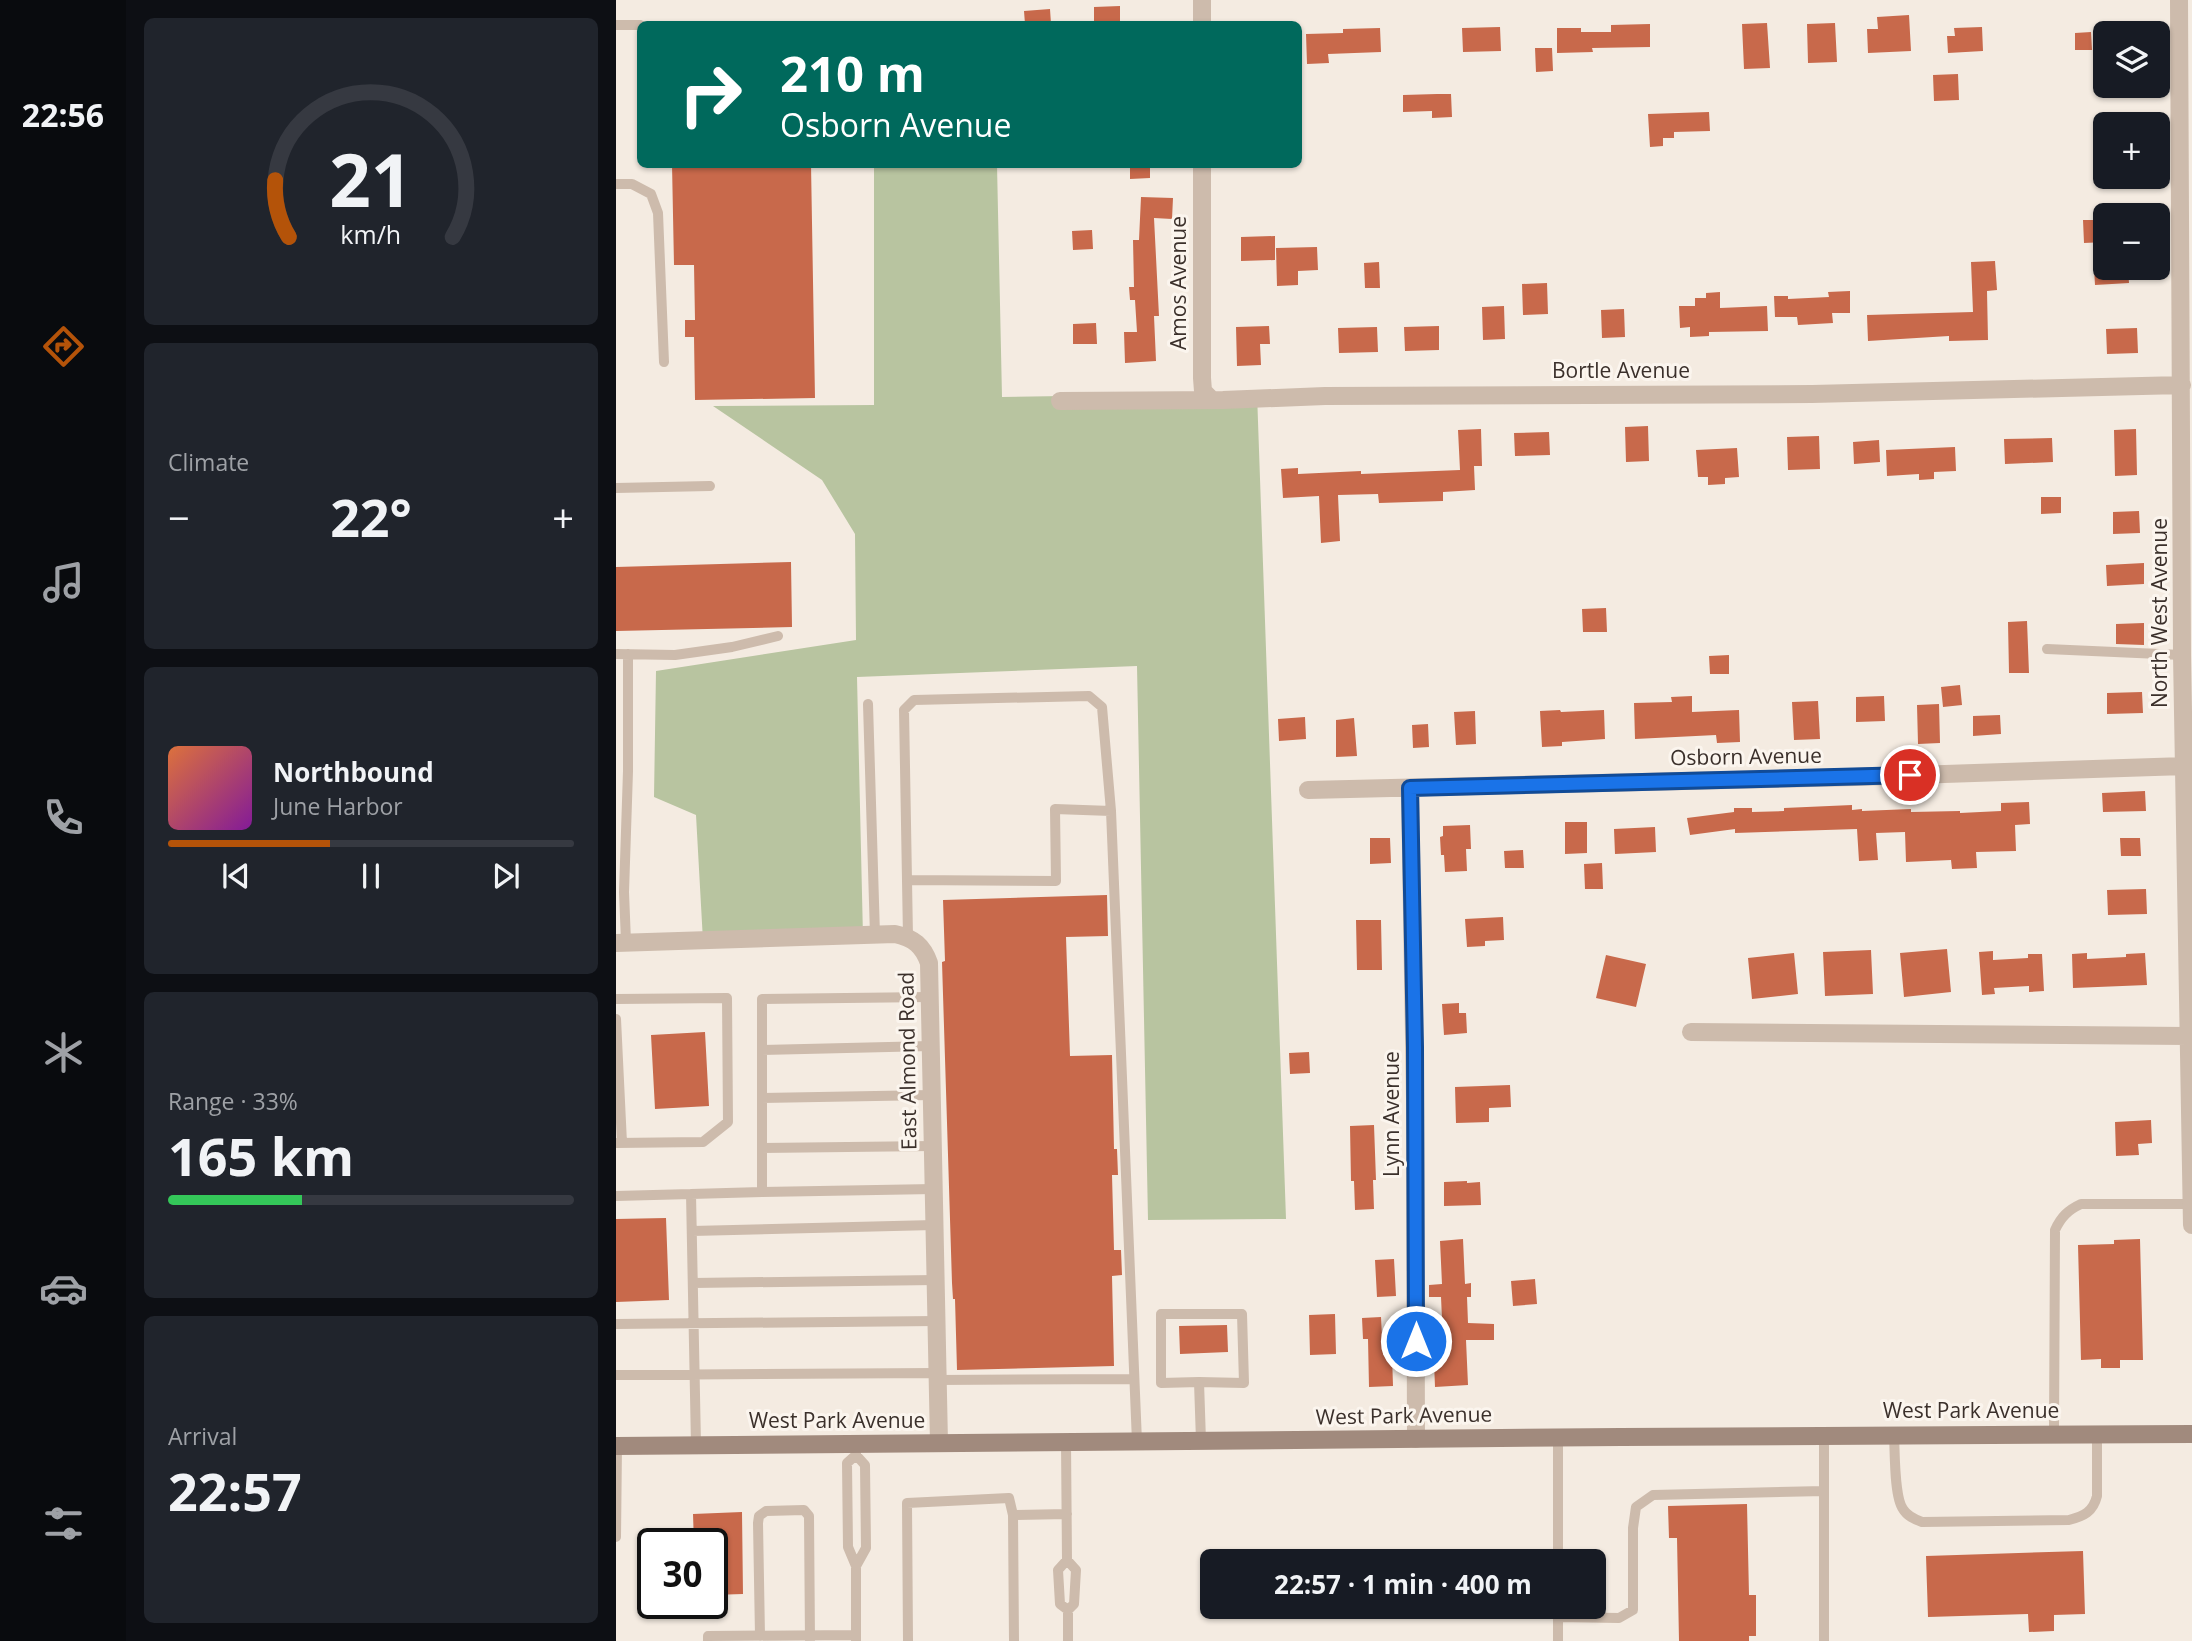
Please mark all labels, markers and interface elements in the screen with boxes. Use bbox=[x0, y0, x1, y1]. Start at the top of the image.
map controls bbox=[2093, 21, 2170, 280]
button: layers bbox=[2093, 21, 2170, 98]
text: 210 m bbox=[780, 40, 925, 106]
icon: right bbox=[665, 49, 756, 140]
text: 22:56 bbox=[22, 93, 104, 136]
text: Osborn Avenue bbox=[780, 103, 1011, 146]
button: + bbox=[2093, 112, 2170, 189]
text: 21 bbox=[329, 130, 413, 229]
button: − bbox=[2093, 203, 2170, 280]
street label: Amos Avenue bbox=[1164, 216, 1192, 350]
text: km/h bbox=[341, 217, 401, 251]
icon: directions bbox=[39, 322, 88, 371]
street label: Bortle Avenue bbox=[1552, 356, 1690, 384]
text: Climate bbox=[168, 446, 249, 478]
text: 22° bbox=[330, 481, 412, 552]
text: − bbox=[168, 491, 190, 543]
text: + bbox=[552, 491, 574, 543]
street label: North West Avenue bbox=[2145, 518, 2173, 708]
icon: music bbox=[39, 558, 88, 607]
street label: Osborn Avenue bbox=[1670, 741, 1822, 771]
pin bbox=[1880, 745, 1940, 805]
text: Northbound bbox=[273, 754, 434, 790]
icon: arrive bbox=[1891, 756, 1929, 794]
text: June Harbor bbox=[273, 790, 403, 822]
icon: phone bbox=[39, 793, 88, 842]
icon: previous bbox=[217, 857, 255, 895]
icon: pause bbox=[352, 857, 390, 895]
icon: next bbox=[487, 857, 525, 895]
street label: East Almond Road bbox=[891, 972, 923, 1150]
icon: climate bbox=[39, 1028, 88, 1077]
street label: Lynn Avenue bbox=[1377, 1051, 1405, 1177]
text: Range · 33% bbox=[168, 1085, 298, 1117]
text: 165 km bbox=[168, 1120, 354, 1191]
icon: car bbox=[39, 1264, 88, 1313]
position arrow bbox=[1379, 1304, 1453, 1378]
street label: West Park Avenue bbox=[1883, 1396, 2059, 1424]
street label: West Park Avenue bbox=[1315, 1399, 1493, 1431]
street label: West Park Avenue bbox=[749, 1406, 925, 1434]
text: Arrival bbox=[168, 1420, 237, 1452]
text: 22:57 bbox=[168, 1455, 302, 1526]
icon: filters bbox=[39, 1499, 88, 1548]
speed limit sign: 30 bbox=[637, 1528, 728, 1619]
text: 22:57 · 1 min · 400 m bbox=[1274, 1566, 1532, 1602]

